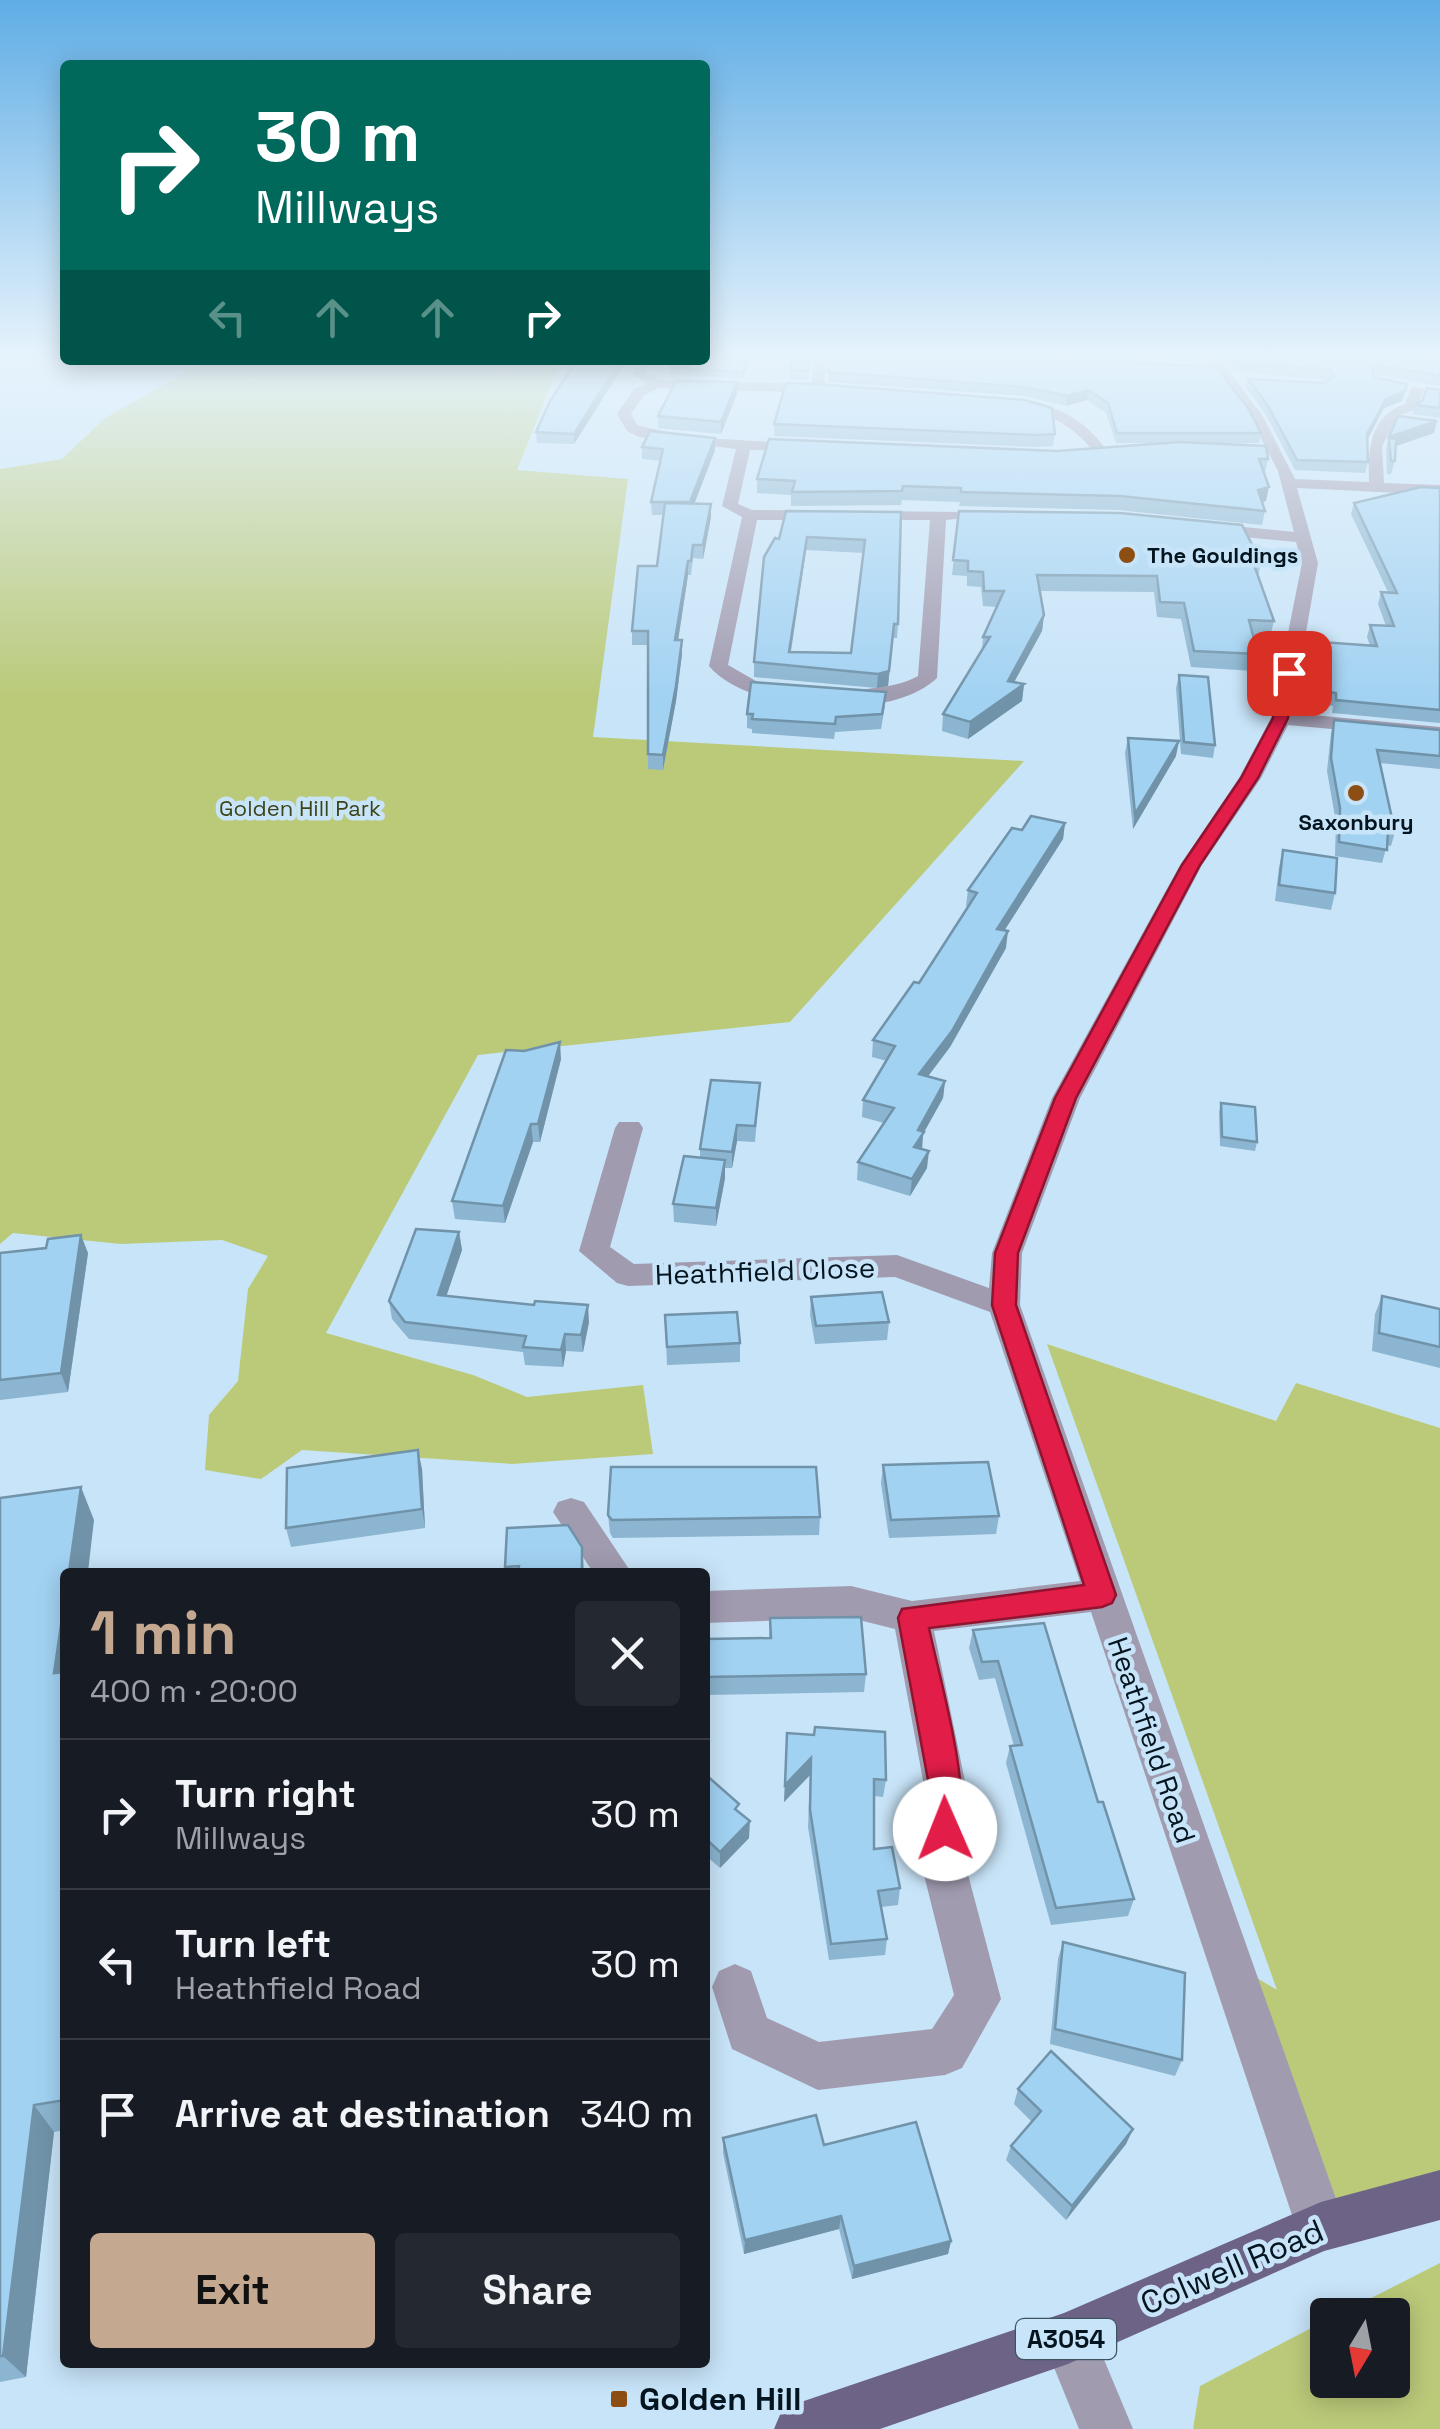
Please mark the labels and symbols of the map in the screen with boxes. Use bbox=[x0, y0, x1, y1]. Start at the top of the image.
place label: The Gouldings bbox=[1147, 541, 1298, 569]
marker: The Gouldings bbox=[1116, 544, 1138, 566]
pin bbox=[1247, 631, 1332, 716]
marker: Saxonbury bbox=[1345, 782, 1367, 804]
park label: Golden Hill Park bbox=[219, 794, 381, 822]
place label: Saxonbury bbox=[1298, 808, 1414, 836]
street label: Heathfield Close bbox=[654, 1249, 876, 1293]
street label: Heathfield Road bbox=[1100, 1632, 1204, 1848]
position arrow bbox=[893, 1777, 997, 1881]
street label: Colwell Road bbox=[1134, 2211, 1330, 2323]
north arrow bbox=[1310, 2298, 1410, 2398]
road number: A3054 bbox=[1016, 2319, 1116, 2359]
place label: Golden Hill bbox=[639, 2379, 802, 2419]
marker: Golden Hill bbox=[608, 2388, 630, 2410]

